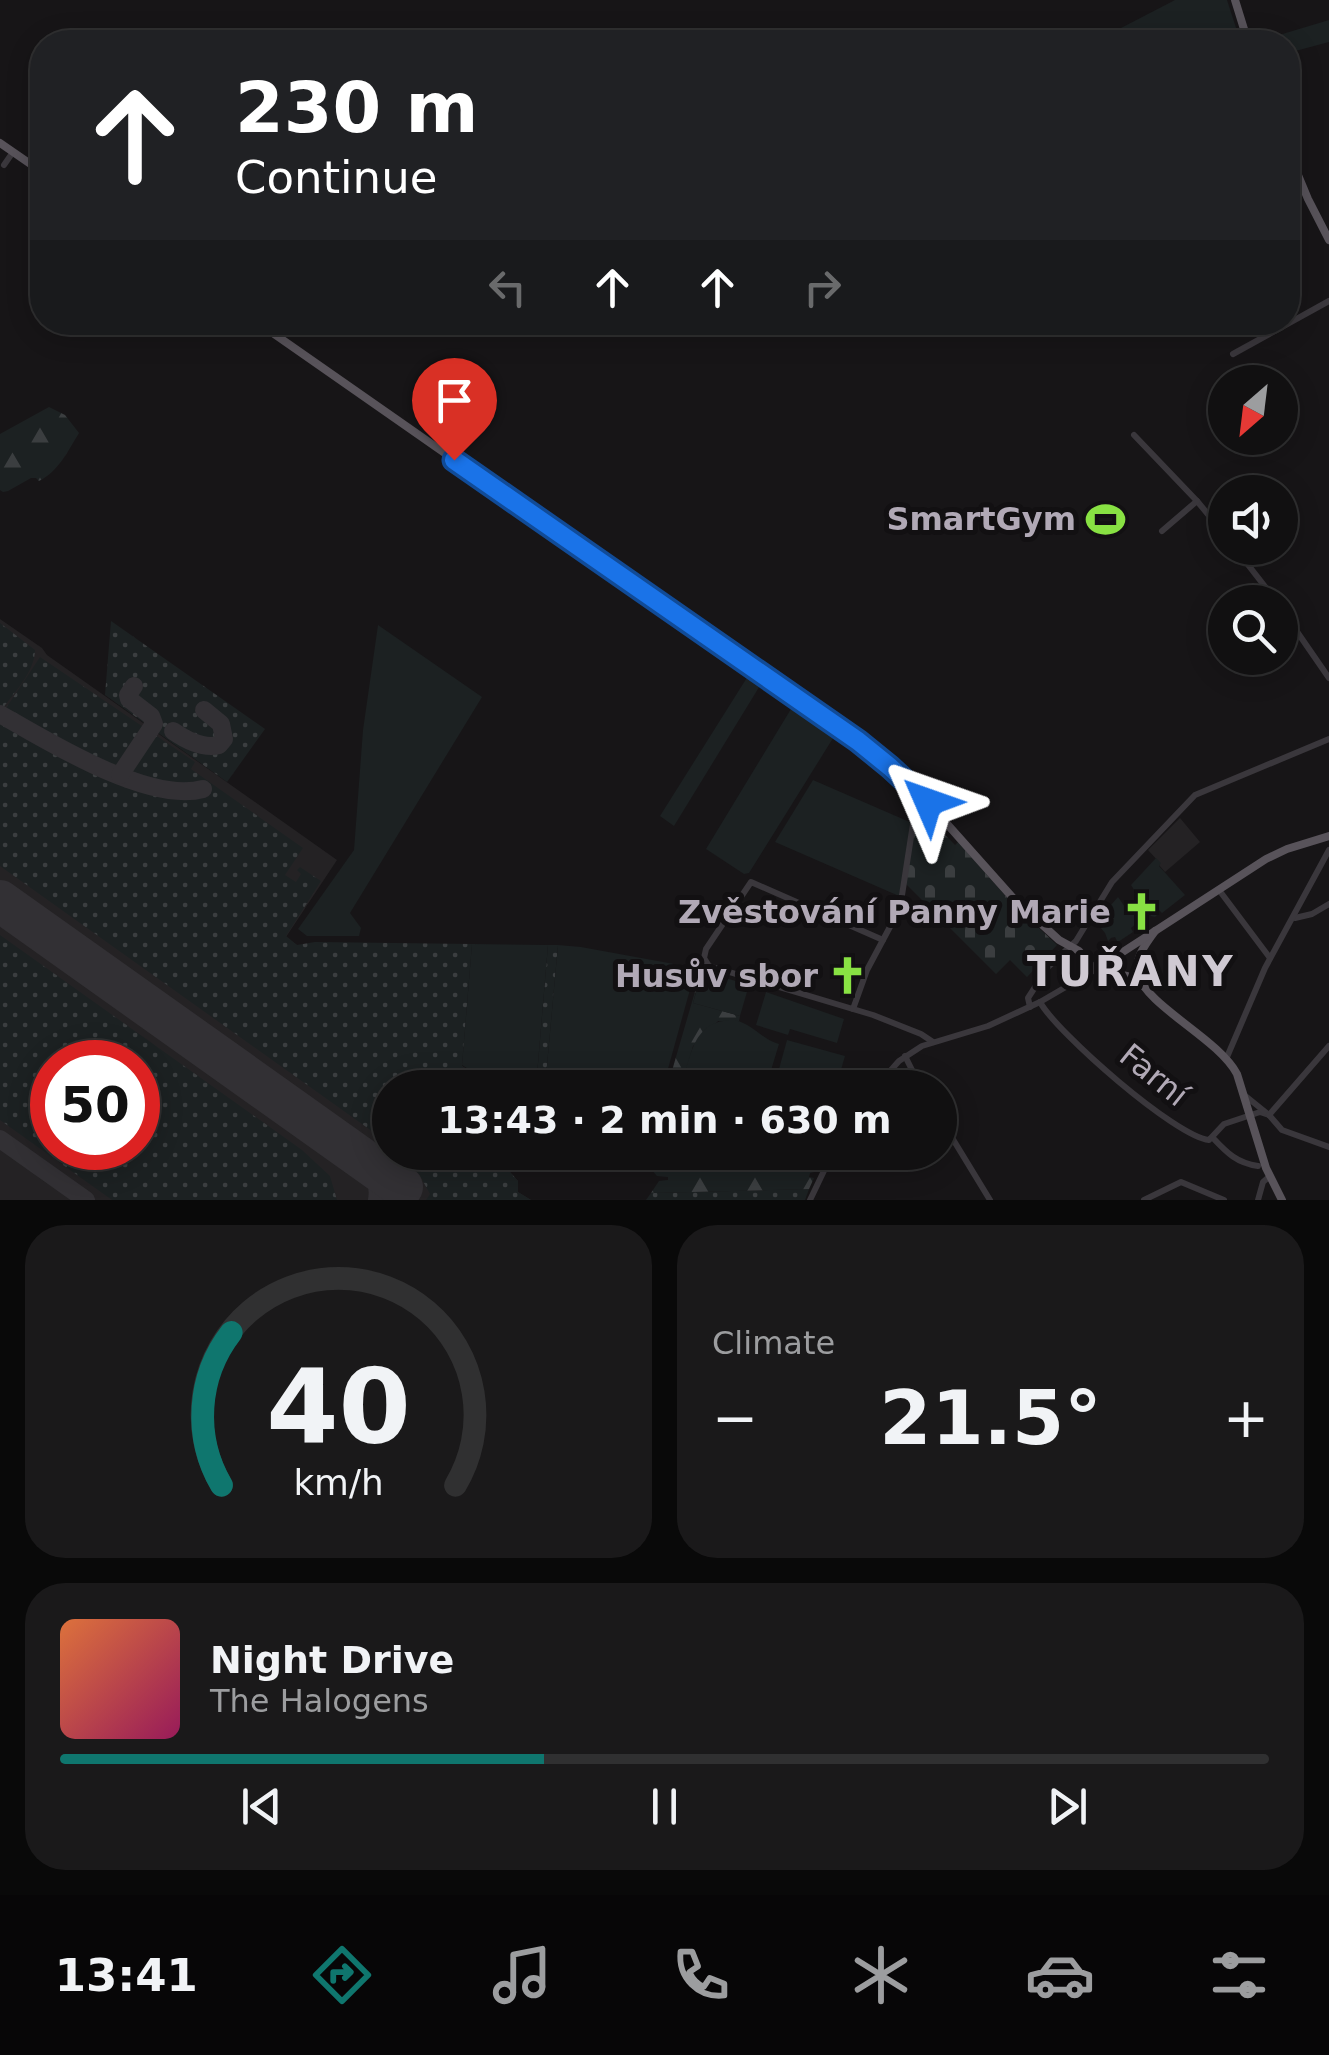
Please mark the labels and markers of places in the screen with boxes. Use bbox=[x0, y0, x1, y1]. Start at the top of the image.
pin bbox=[412, 358, 497, 461]
sports icon: SmartGym bbox=[1085, 498, 1127, 540]
place label: SmartGym bbox=[886, 500, 1076, 538]
church icon: Zvěstování Panny Marie bbox=[1120, 891, 1162, 933]
place label: Zvěstování Panny Marie bbox=[678, 893, 1111, 931]
church icon: Husův sbor bbox=[827, 955, 869, 997]
place label: Husův sbor bbox=[615, 957, 818, 995]

